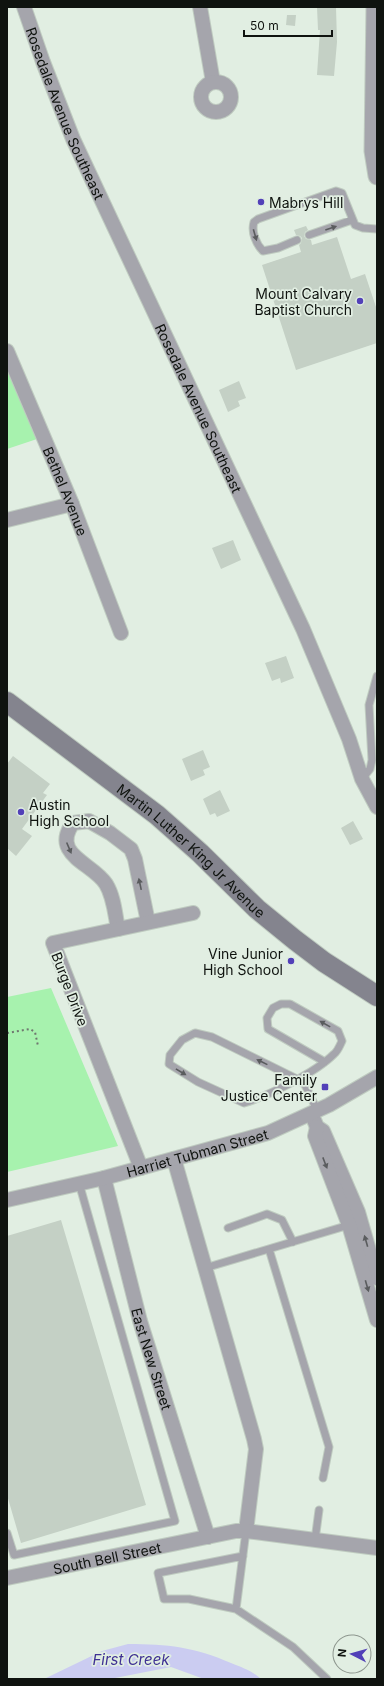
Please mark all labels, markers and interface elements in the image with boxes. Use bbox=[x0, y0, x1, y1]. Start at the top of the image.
scale bar bbox=[244, 12, 332, 38]
text: 50 m bbox=[250, 18, 279, 33]
street label: Rosedale Avenue Southeast bbox=[23, 25, 109, 202]
place label: Mabrys Hill bbox=[269, 194, 343, 211]
marker: Mabrys Hill bbox=[256, 197, 266, 207]
one-way arrow bbox=[325, 224, 337, 230]
one-way arrow bbox=[252, 229, 258, 241]
place label: Mount Calvary Baptist Church bbox=[254, 285, 352, 318]
marker: Mount Calvary Baptist Church bbox=[355, 296, 365, 306]
street label: Rosedale Avenue Southeast bbox=[152, 321, 246, 496]
street label: Bethel Avenue bbox=[40, 444, 92, 538]
street label: Martin Luther King Jr Avenue bbox=[114, 780, 269, 921]
place label: Austin High School bbox=[29, 796, 109, 829]
marker: Austin High School bbox=[16, 807, 26, 817]
one-way arrow bbox=[66, 842, 72, 853]
one-way arrow bbox=[136, 878, 142, 890]
place label: Vine Junior High School bbox=[203, 945, 283, 978]
street label: Burge Drive bbox=[48, 950, 92, 1028]
marker: Vine Junior High School bbox=[286, 956, 296, 966]
one-way arrow bbox=[319, 1020, 331, 1027]
one-way arrow bbox=[256, 1059, 267, 1065]
one-way arrow bbox=[175, 1068, 187, 1075]
place label: Family Justice Center bbox=[221, 1071, 317, 1104]
marker: Family Justice Center bbox=[320, 1082, 330, 1092]
street label: Harriet Tubman Street bbox=[124, 1125, 270, 1180]
one-way arrow bbox=[323, 1158, 329, 1170]
one-way arrow bbox=[363, 1234, 369, 1246]
one-way arrow bbox=[364, 1281, 370, 1293]
street label: East New Street bbox=[129, 1306, 176, 1412]
street label: South Bell Street bbox=[51, 1538, 163, 1577]
north arrow bbox=[332, 1634, 372, 1674]
text: N bbox=[335, 1648, 349, 1658]
water label: First Creek bbox=[92, 1650, 170, 1669]

